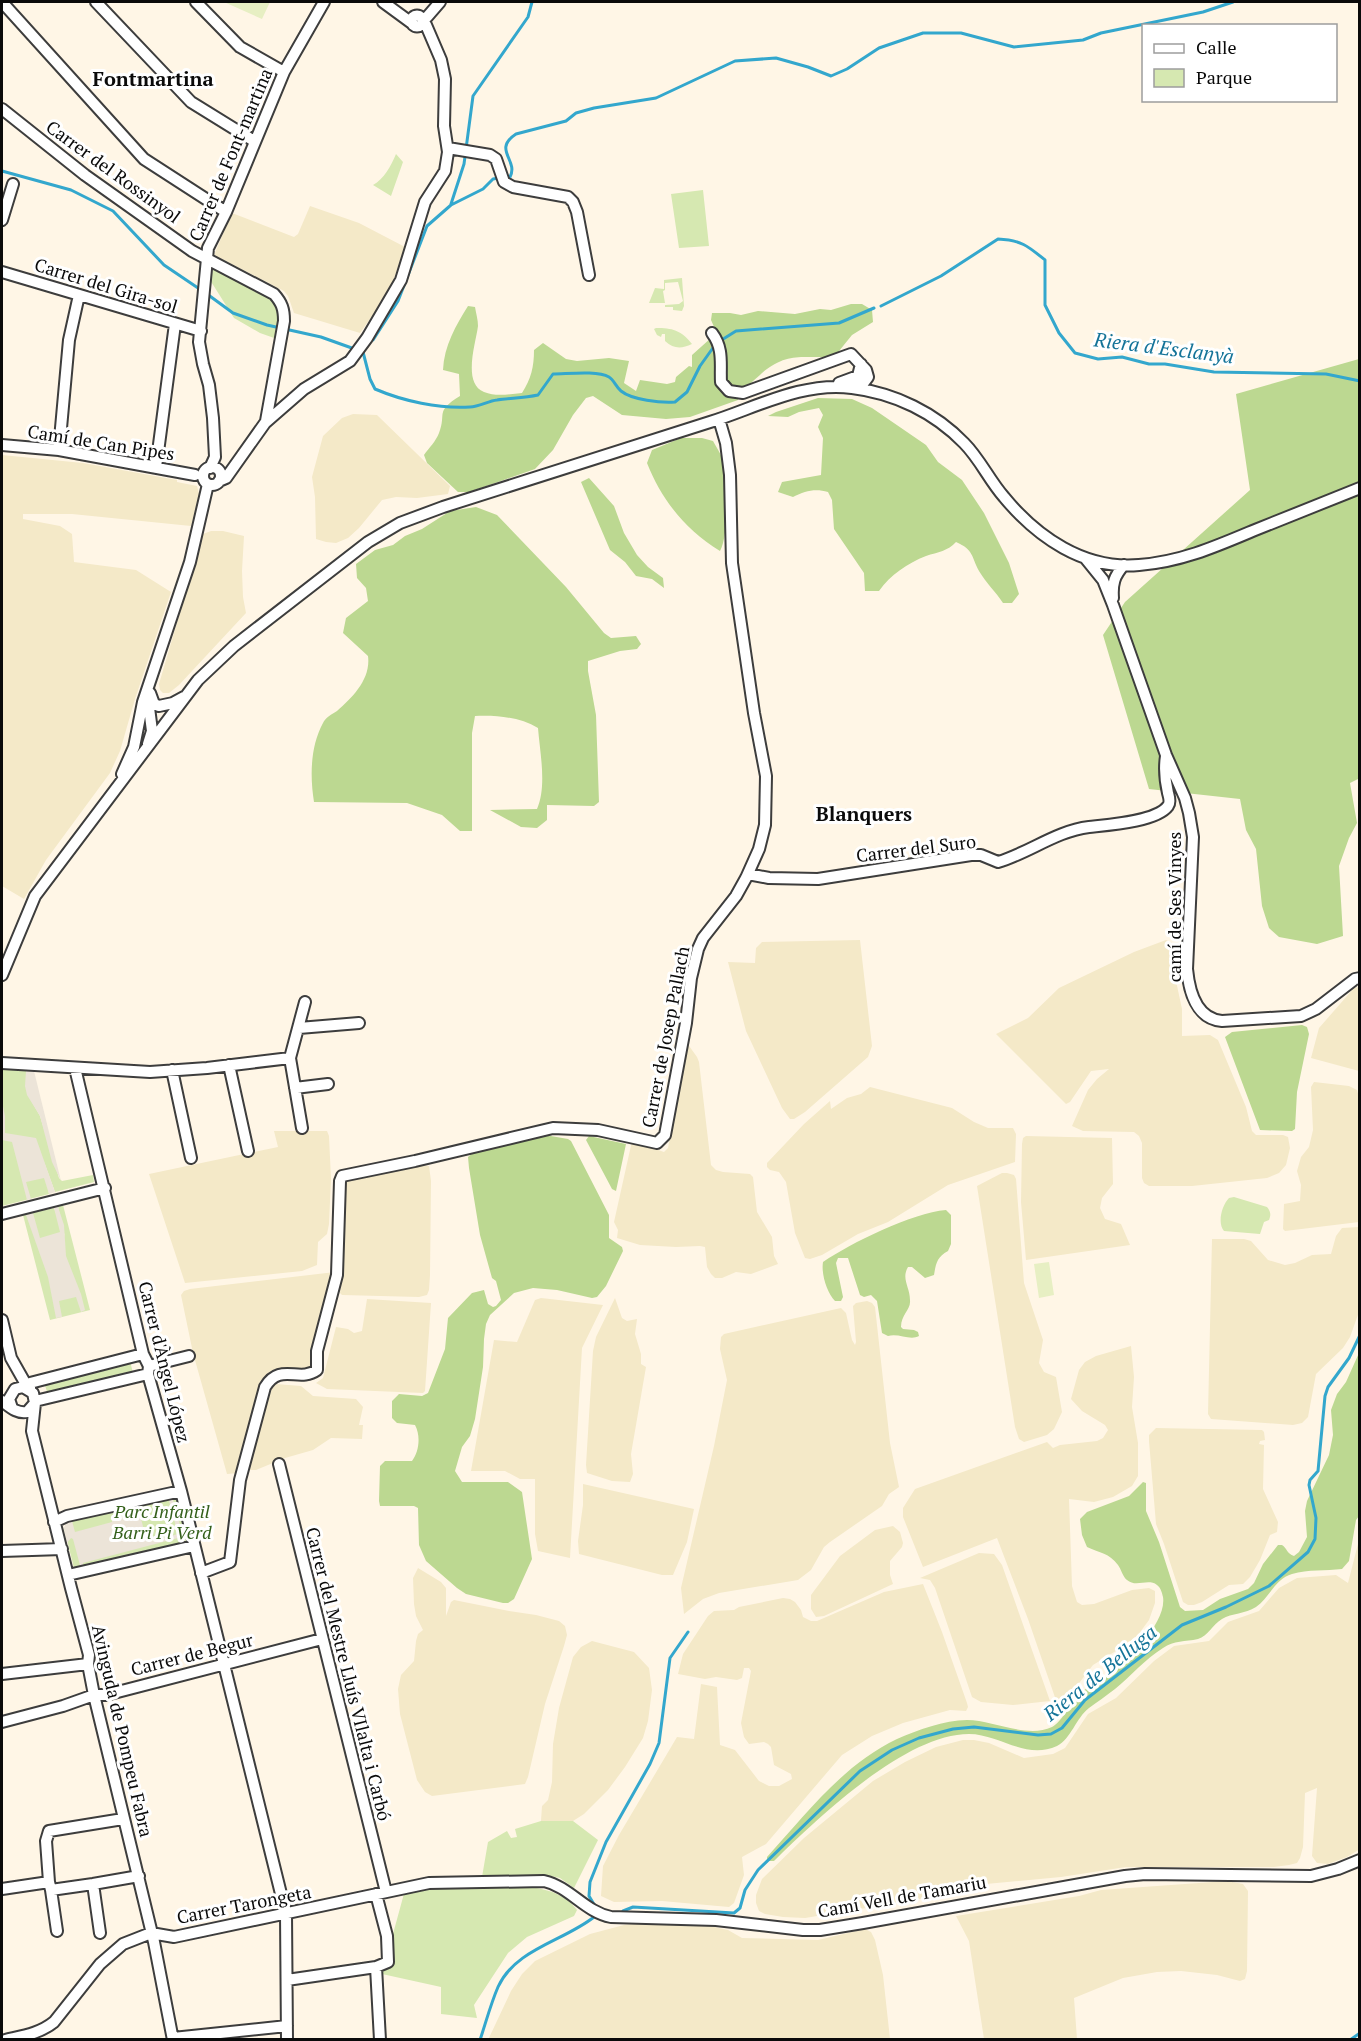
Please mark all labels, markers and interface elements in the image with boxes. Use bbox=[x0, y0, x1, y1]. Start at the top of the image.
legend bbox=[1142, 24, 1337, 102]
text: Calle bbox=[1196, 35, 1237, 59]
street label: Carrer de Font-martina bbox=[183, 64, 277, 245]
district label: Fontmartina bbox=[92, 65, 214, 92]
text: Parque bbox=[1196, 65, 1252, 89]
street label: Carrer del Rossinyol bbox=[42, 114, 186, 228]
street label: Carrer del Gira-sol bbox=[32, 252, 181, 318]
water label: Riera d'Esclanyà bbox=[1092, 325, 1236, 369]
street label: Camí de Can Pipes bbox=[26, 419, 176, 465]
district label: Blanquers bbox=[816, 800, 912, 827]
street label: Carrer del Suro bbox=[855, 829, 977, 867]
street label: camí de Ses Vinyes bbox=[1162, 832, 1186, 982]
street label: Carrer de Josep Pallach bbox=[636, 944, 694, 1130]
street label: Carrer d'Àngel López bbox=[133, 1279, 197, 1445]
park label: Parc Infantil Barri Pi Verd bbox=[111, 1499, 212, 1544]
street label: Carrer del Mestre Lluís VIlalta i Carbó bbox=[301, 1524, 397, 1823]
water label: Riera de Belluga bbox=[1037, 1619, 1162, 1727]
street label: Avinguda de Pompeu Fabra bbox=[87, 1622, 159, 1839]
street label: Carrer de Begur bbox=[128, 1627, 255, 1681]
street label: Camí Vell de Tamariu bbox=[816, 1869, 988, 1923]
street label: Carrer Tarongeta bbox=[175, 1879, 313, 1929]

